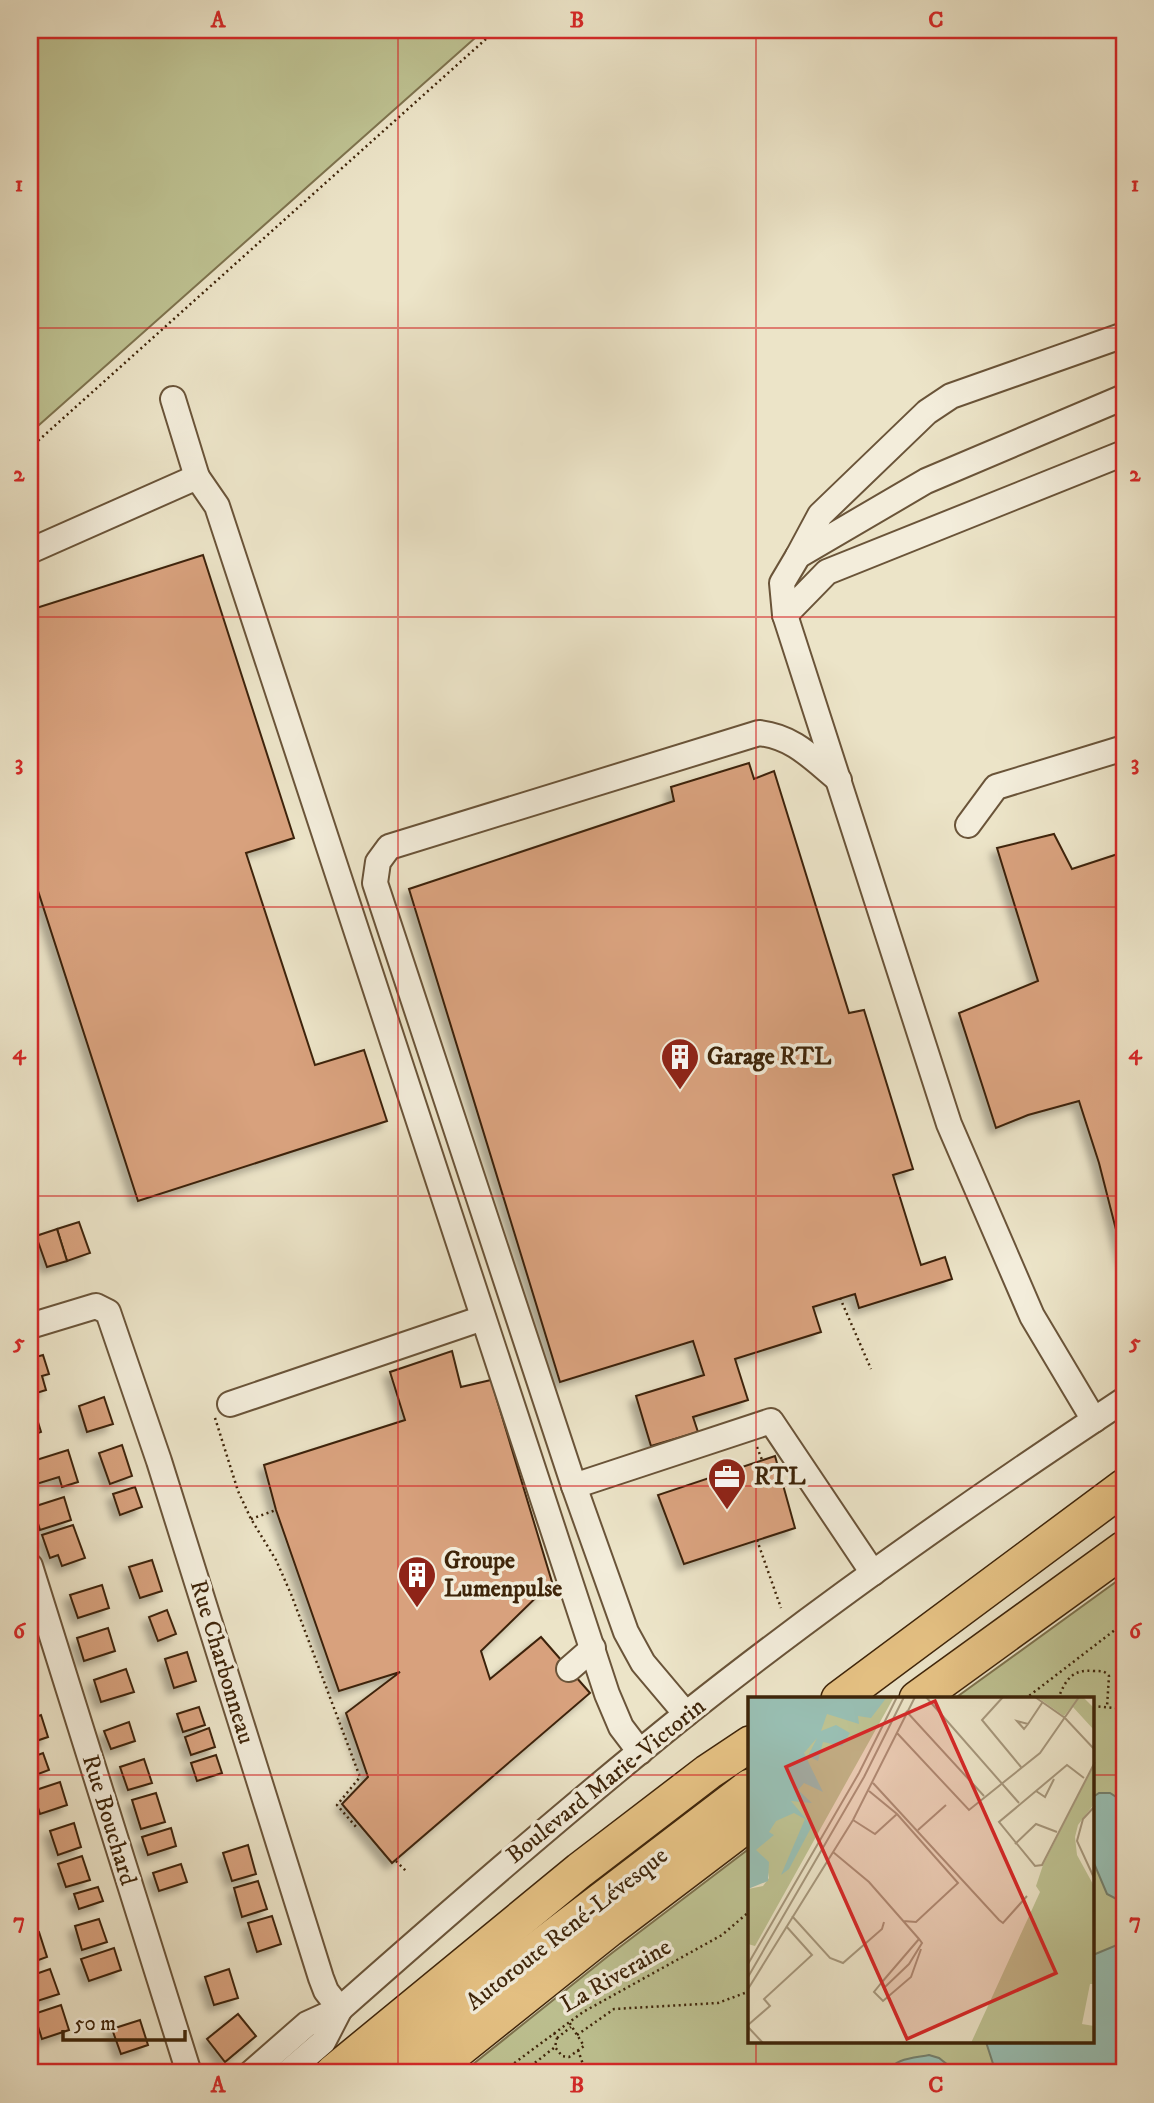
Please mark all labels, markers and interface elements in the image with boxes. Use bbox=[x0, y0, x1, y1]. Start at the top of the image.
text: A bbox=[210, 6, 227, 35]
text: B bbox=[570, 6, 584, 35]
text: C bbox=[928, 6, 944, 35]
text: 1 bbox=[15, 170, 23, 199]
text: 1 bbox=[1131, 170, 1139, 199]
text: 2 bbox=[13, 460, 25, 489]
text: 2 bbox=[1129, 460, 1141, 489]
text: 3 bbox=[15, 749, 23, 778]
text: 3 bbox=[1131, 749, 1139, 778]
building icon: Garage RTL bbox=[659, 1036, 701, 1091]
text: 4 bbox=[12, 1038, 27, 1067]
text: 4 bbox=[1128, 1038, 1143, 1067]
place label: Garage RTL bbox=[707, 1042, 832, 1072]
text: 5 bbox=[12, 1328, 25, 1357]
text: 5 bbox=[1128, 1328, 1141, 1357]
office icon: RTL bbox=[706, 1456, 748, 1511]
place label: RTL bbox=[754, 1462, 806, 1492]
place label: Groupe Lumenpulse bbox=[444, 1546, 562, 1604]
building icon: Groupe Lumenpulse bbox=[396, 1554, 438, 1609]
street label: Rue Charbonneau bbox=[183, 1576, 261, 1748]
text: 6 bbox=[13, 1617, 27, 1646]
text: 6 bbox=[1129, 1617, 1143, 1646]
street label: Boulevard Marie-Victorin bbox=[500, 1691, 712, 1871]
inset map bbox=[748, 1697, 1094, 2044]
street label: Rue Bouchard bbox=[75, 1751, 143, 1889]
street label: Autoroute René-Lévesque bbox=[460, 1841, 674, 2017]
text: 7 bbox=[13, 1907, 25, 1936]
text: 7 bbox=[1129, 1907, 1141, 1936]
street label: La Riveraine bbox=[555, 1932, 677, 2020]
scale bar bbox=[63, 1998, 186, 2042]
text: 50 m bbox=[74, 2011, 116, 2037]
text: A bbox=[210, 2071, 227, 2100]
text: B bbox=[570, 2071, 584, 2100]
text: C bbox=[928, 2071, 944, 2100]

